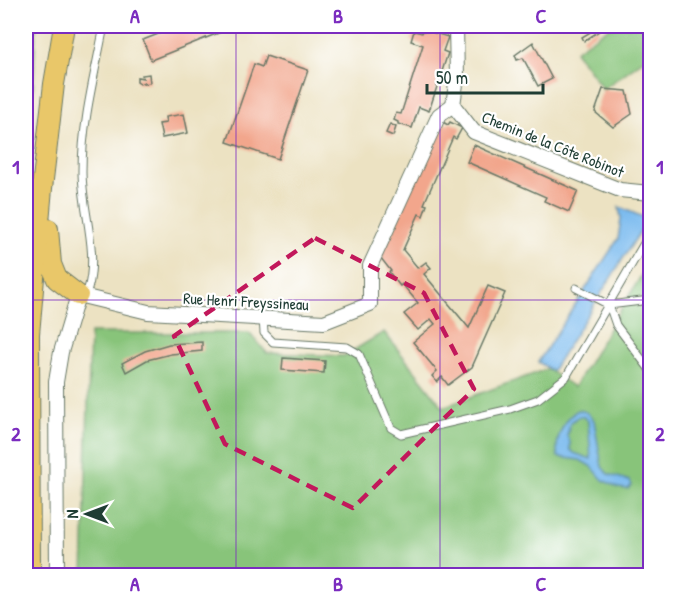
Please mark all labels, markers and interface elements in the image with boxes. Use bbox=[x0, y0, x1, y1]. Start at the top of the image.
text: A bbox=[130, 2, 140, 29]
text: B bbox=[333, 2, 343, 29]
text: C bbox=[536, 2, 547, 29]
scale bar bbox=[427, 57, 542, 95]
text: 50 m bbox=[436, 65, 468, 90]
street label: Chemin de la Côte Robinot bbox=[479, 105, 628, 183]
text: 1 bbox=[12, 153, 20, 180]
text: 1 bbox=[656, 153, 664, 180]
street label: Rue Henri Freyssineau bbox=[183, 287, 310, 315]
text: 2 bbox=[11, 420, 21, 447]
text: 2 bbox=[655, 420, 665, 447]
north arrow bbox=[57, 484, 117, 544]
text: N bbox=[61, 509, 83, 518]
text: A bbox=[130, 570, 140, 597]
text: B bbox=[333, 570, 343, 597]
text: C bbox=[536, 570, 547, 597]

